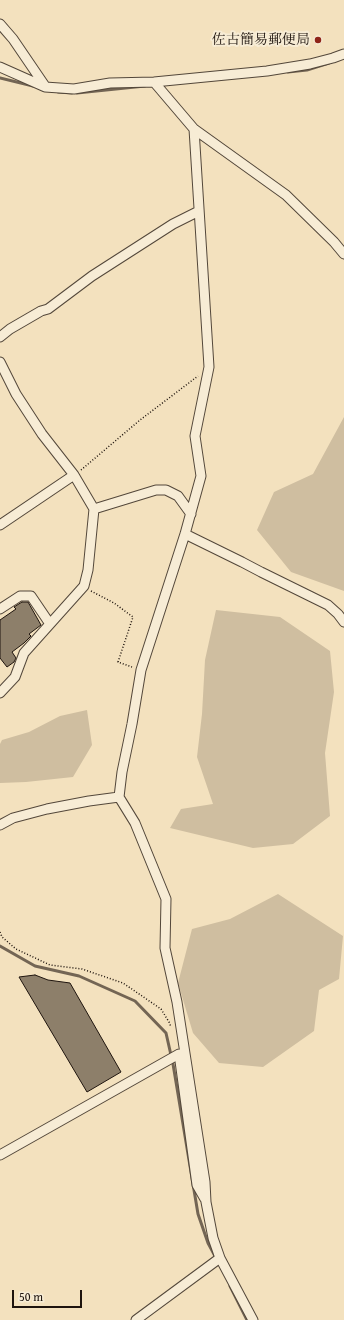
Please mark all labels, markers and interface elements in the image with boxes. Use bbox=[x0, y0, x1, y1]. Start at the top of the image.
place label: 佐古簡易郵便局 bbox=[212, 32, 310, 48]
marker: 佐古簡易郵便局 bbox=[313, 35, 323, 45]
scale bar bbox=[14, 1282, 84, 1308]
text: 50 m bbox=[19, 1288, 43, 1305]

